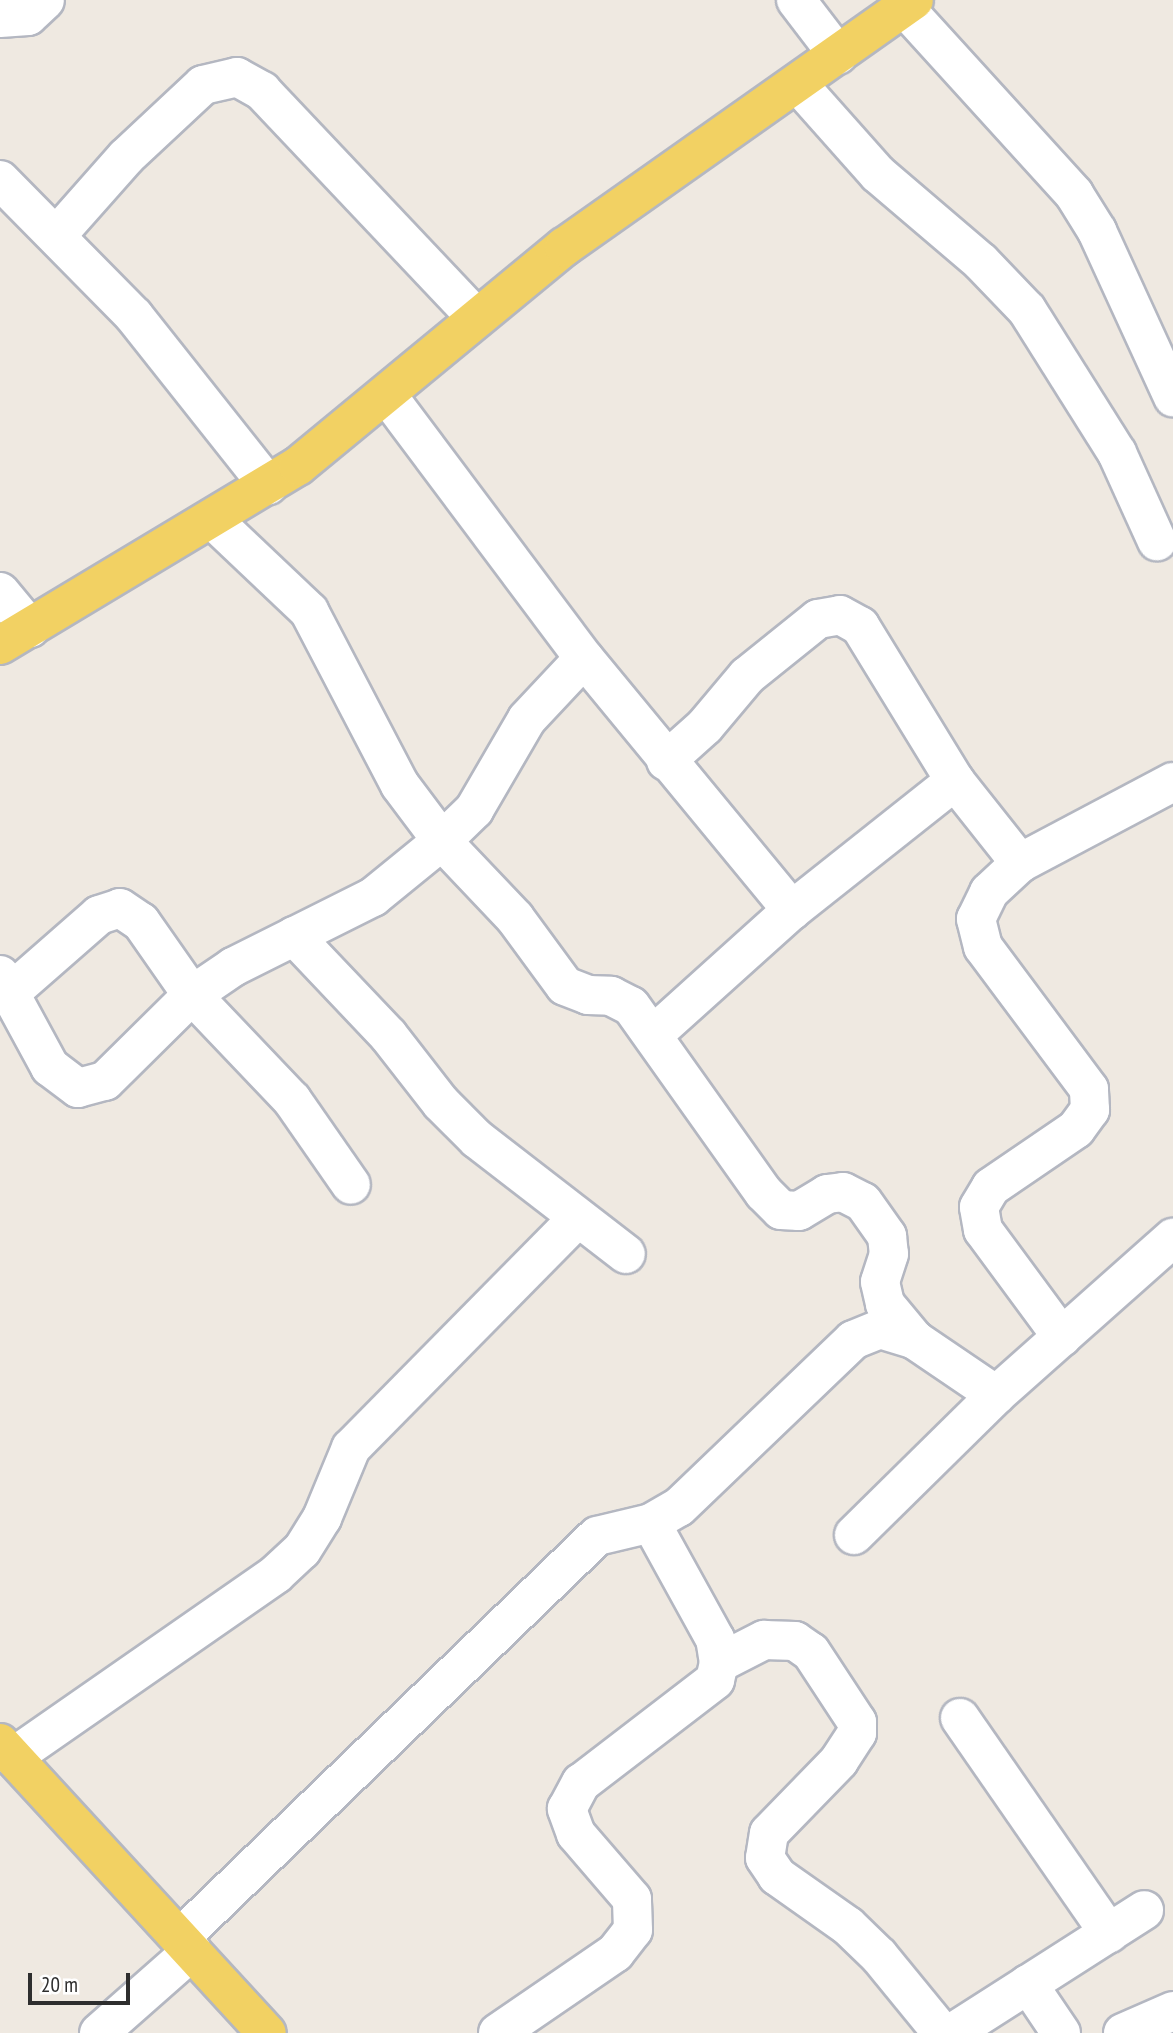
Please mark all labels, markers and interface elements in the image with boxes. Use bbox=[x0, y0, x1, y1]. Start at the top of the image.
scale bar bbox=[32, 1960, 133, 2004]
text: 20 m bbox=[41, 1971, 78, 1998]

